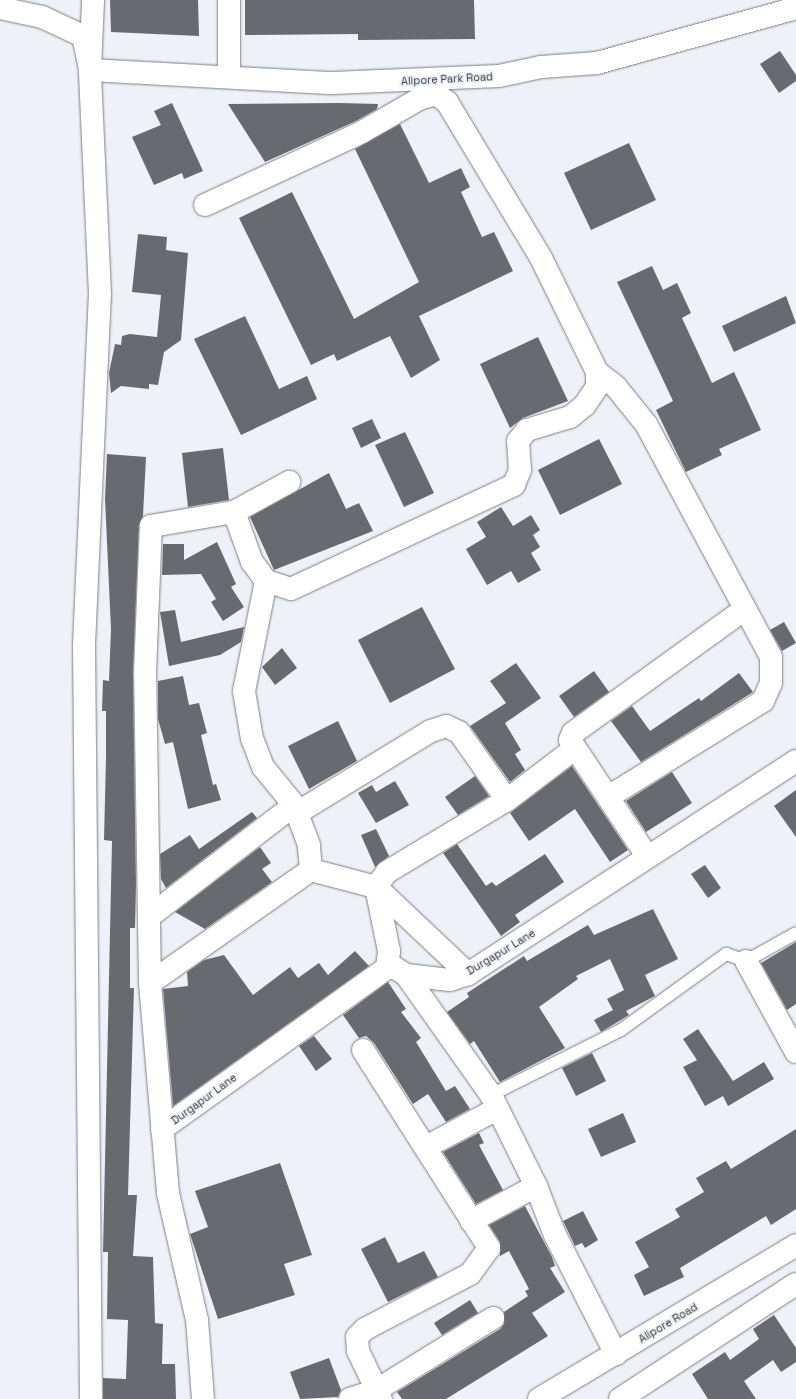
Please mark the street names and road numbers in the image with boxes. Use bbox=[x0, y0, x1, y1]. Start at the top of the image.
street label: Alipore Park Road bbox=[401, 70, 493, 88]
street label: Durgapur Lane bbox=[464, 926, 538, 978]
street label: Durgapur Lane bbox=[169, 1071, 239, 1127]
street label: Alipore Road bbox=[636, 1300, 700, 1346]

